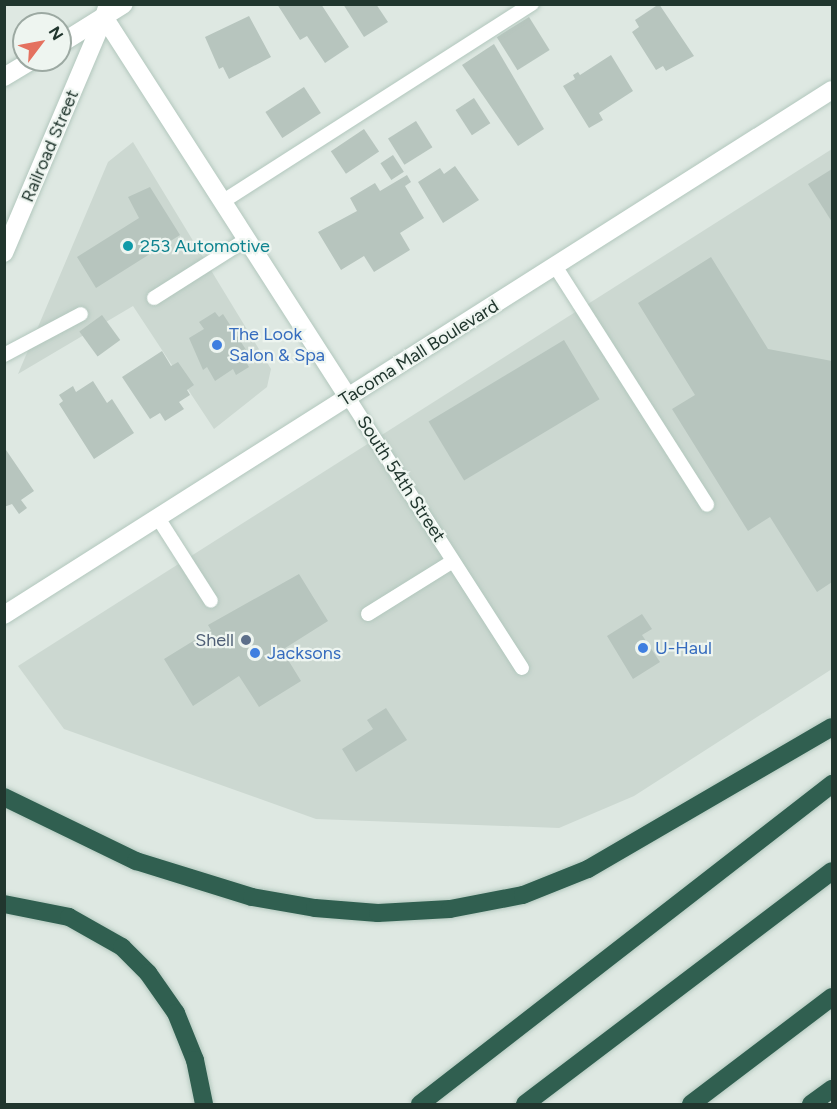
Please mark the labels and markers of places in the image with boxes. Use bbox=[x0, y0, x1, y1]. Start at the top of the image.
place label: 253 Automotive bbox=[140, 235, 270, 257]
marker: 253 Automotive bbox=[121, 239, 135, 253]
place label: The Look Salon & Spa bbox=[229, 324, 325, 366]
marker: The Look Salon & Spa bbox=[210, 338, 224, 352]
place label: Shell bbox=[195, 629, 234, 651]
marker: Shell bbox=[239, 633, 253, 647]
place label: U-Haul bbox=[655, 637, 712, 659]
marker: U-Haul bbox=[636, 641, 650, 655]
place label: Jacksons bbox=[267, 642, 341, 664]
marker: Jacksons bbox=[248, 646, 262, 660]

